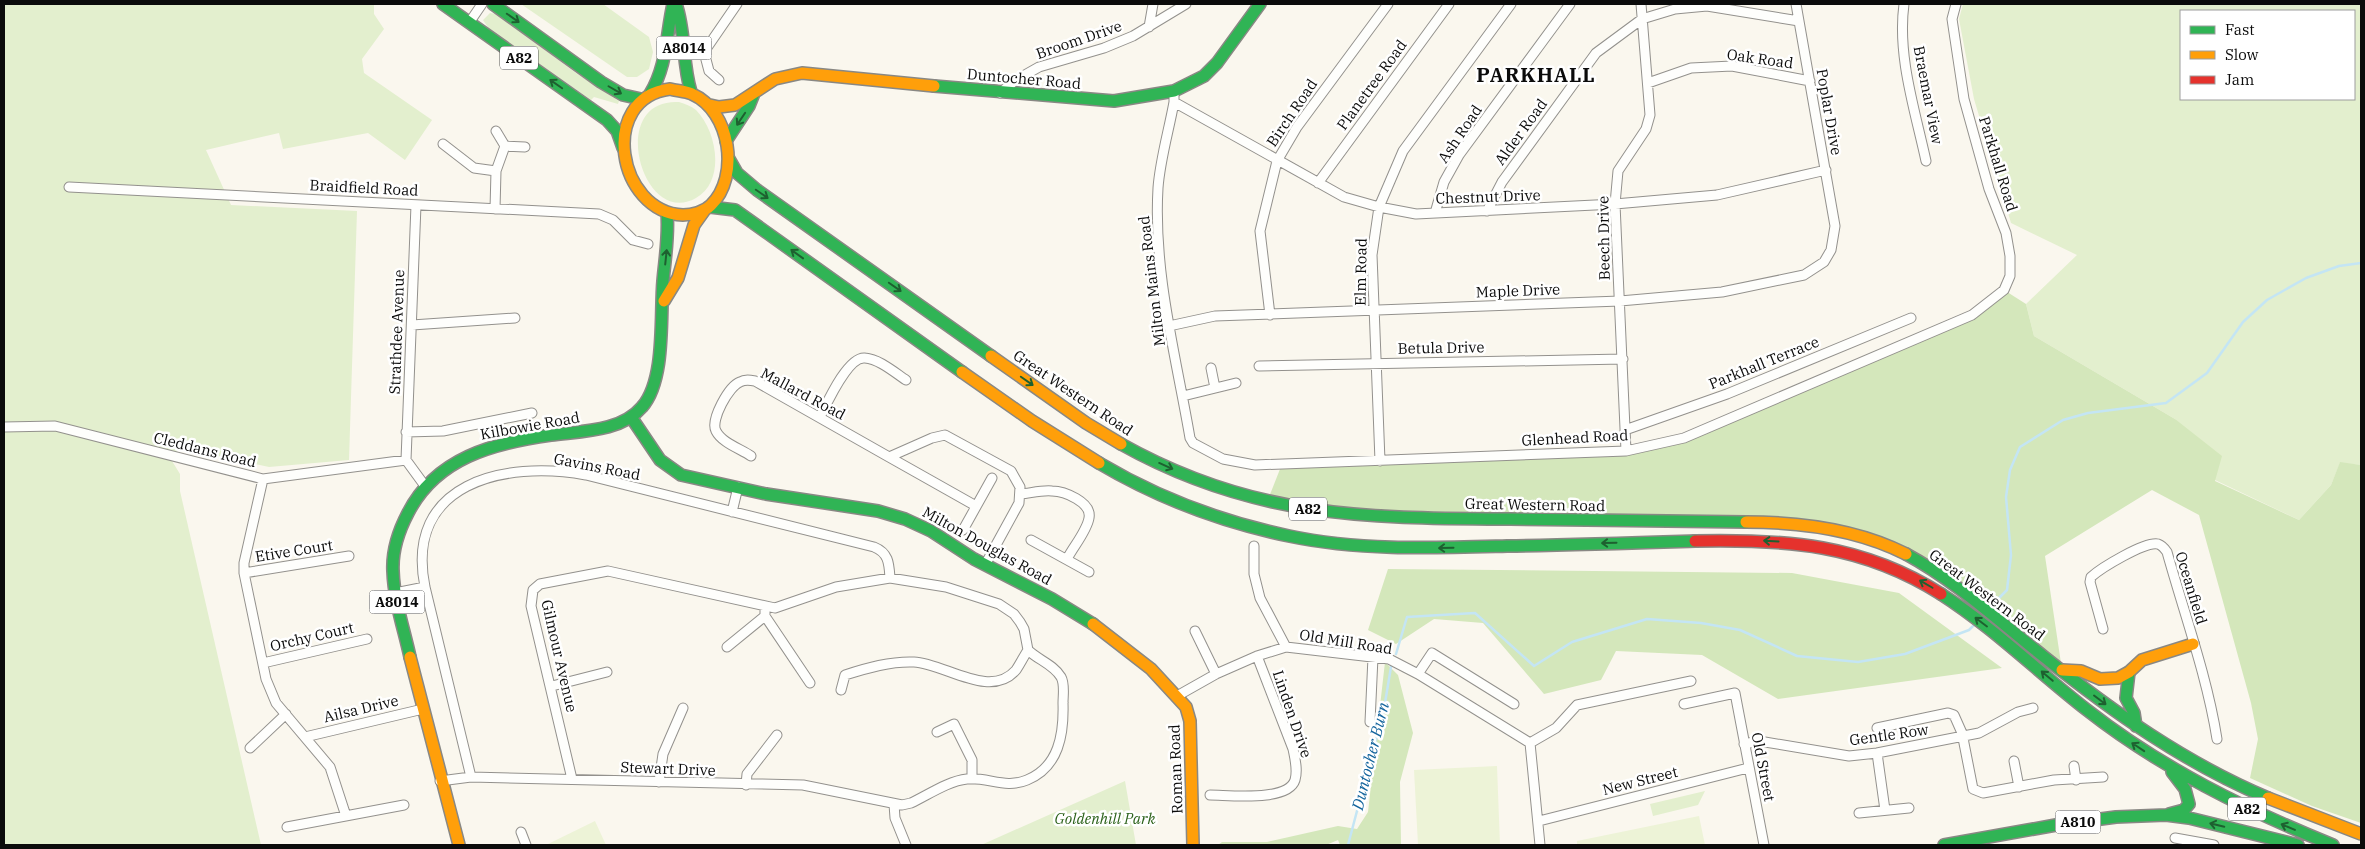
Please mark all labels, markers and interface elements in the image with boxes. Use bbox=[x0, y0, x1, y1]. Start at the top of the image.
legend bbox=[2180, 10, 2355, 100]
one-way arrow bbox=[505, 13, 519, 23]
street label: Broom Drive bbox=[1033, 16, 1124, 63]
text: Fast bbox=[2225, 20, 2255, 39]
road number: A8014 bbox=[656, 36, 712, 59]
street label: Planetree Road bbox=[1332, 36, 1411, 134]
street label: Oak Road bbox=[1726, 44, 1795, 73]
street label: Braemar View bbox=[1910, 44, 1947, 146]
text: Slow bbox=[2225, 45, 2259, 64]
road number: A82 bbox=[500, 46, 538, 70]
district label: PARKHALL bbox=[1476, 61, 1596, 88]
street label: Duntocher Road bbox=[966, 64, 1082, 93]
street label: Poplar Drive bbox=[1813, 67, 1846, 157]
text: Jam bbox=[2225, 70, 2254, 89]
street label: Birch Road bbox=[1262, 75, 1321, 150]
one-way arrow bbox=[549, 79, 563, 89]
one-way arrow bbox=[608, 85, 623, 95]
street label: Alder Road bbox=[1490, 95, 1551, 169]
street label: Ash Road bbox=[1433, 101, 1486, 166]
one-way arrow bbox=[735, 112, 746, 126]
street label: Parkhall Road bbox=[1975, 114, 2022, 214]
street label: Braidfield Road bbox=[309, 175, 419, 200]
street label: Chestnut Drive bbox=[1435, 185, 1541, 208]
one-way arrow bbox=[755, 189, 769, 199]
street label: Beech Drive bbox=[1593, 196, 1614, 280]
street label: Milton Mains Road bbox=[1134, 215, 1169, 347]
street label: Elm Road bbox=[1350, 238, 1371, 306]
one-way arrow bbox=[790, 249, 804, 259]
one-way arrow bbox=[661, 250, 671, 266]
street label: Strathdee Avenue bbox=[385, 269, 408, 395]
street label: Maple Drive bbox=[1475, 280, 1560, 301]
one-way arrow bbox=[888, 282, 902, 292]
street label: Parkhall Terrace bbox=[1706, 332, 1822, 393]
street label: Betula Drive bbox=[1397, 337, 1485, 358]
street label: Great Western Road bbox=[1010, 345, 1137, 440]
street label: Mallard Road bbox=[758, 363, 849, 424]
one-way arrow bbox=[1020, 376, 1034, 386]
street label: Kilbowie Road bbox=[479, 407, 581, 444]
street label: Glenhead Road bbox=[1521, 425, 1629, 450]
street label: Cleddans Road bbox=[152, 428, 258, 471]
street label: Gavins Road bbox=[552, 449, 642, 484]
one-way arrow bbox=[1158, 461, 1173, 471]
street label: Great Western Road bbox=[1465, 494, 1605, 515]
road number: A82 bbox=[1289, 498, 1327, 520]
street label: Milton Douglas Road bbox=[919, 502, 1055, 589]
street label: Etive Court bbox=[254, 535, 334, 566]
one-way arrow bbox=[1763, 536, 1779, 545]
one-way arrow bbox=[1601, 539, 1617, 548]
one-way arrow bbox=[1438, 543, 1454, 552]
street label: Great Western Road bbox=[1926, 545, 2049, 644]
street label: Oceanfield bbox=[2171, 549, 2212, 627]
one-way arrow bbox=[1919, 579, 1933, 589]
road number: A8014 bbox=[370, 590, 424, 614]
street label: Gilmour Avenue bbox=[537, 598, 582, 714]
one-way arrow bbox=[1975, 617, 1988, 628]
street label: Orchy Court bbox=[268, 618, 356, 655]
street label: Old Mill Road bbox=[1298, 625, 1394, 658]
street label: Linden Drive bbox=[1269, 668, 1316, 760]
one-way arrow bbox=[2040, 670, 2053, 682]
street label: Ailsa Drive bbox=[322, 691, 400, 726]
one-way arrow bbox=[2093, 695, 2106, 706]
water label: Duntocher Burn bbox=[1347, 700, 1393, 813]
street label: Gentle Row bbox=[1848, 720, 1930, 749]
street label: Roman Road bbox=[1164, 724, 1187, 814]
street label: Old Street bbox=[1747, 731, 1779, 803]
one-way arrow bbox=[2132, 741, 2146, 751]
street label: Stewart Drive bbox=[620, 757, 716, 780]
street label: New Street bbox=[1600, 762, 1679, 799]
road number: A82 bbox=[2228, 798, 2266, 821]
park label: Goldenhill Park bbox=[1055, 809, 1155, 828]
road number: A810 bbox=[2056, 810, 2100, 834]
one-way arrow bbox=[2210, 820, 2226, 829]
one-way arrow bbox=[2281, 822, 2296, 832]

